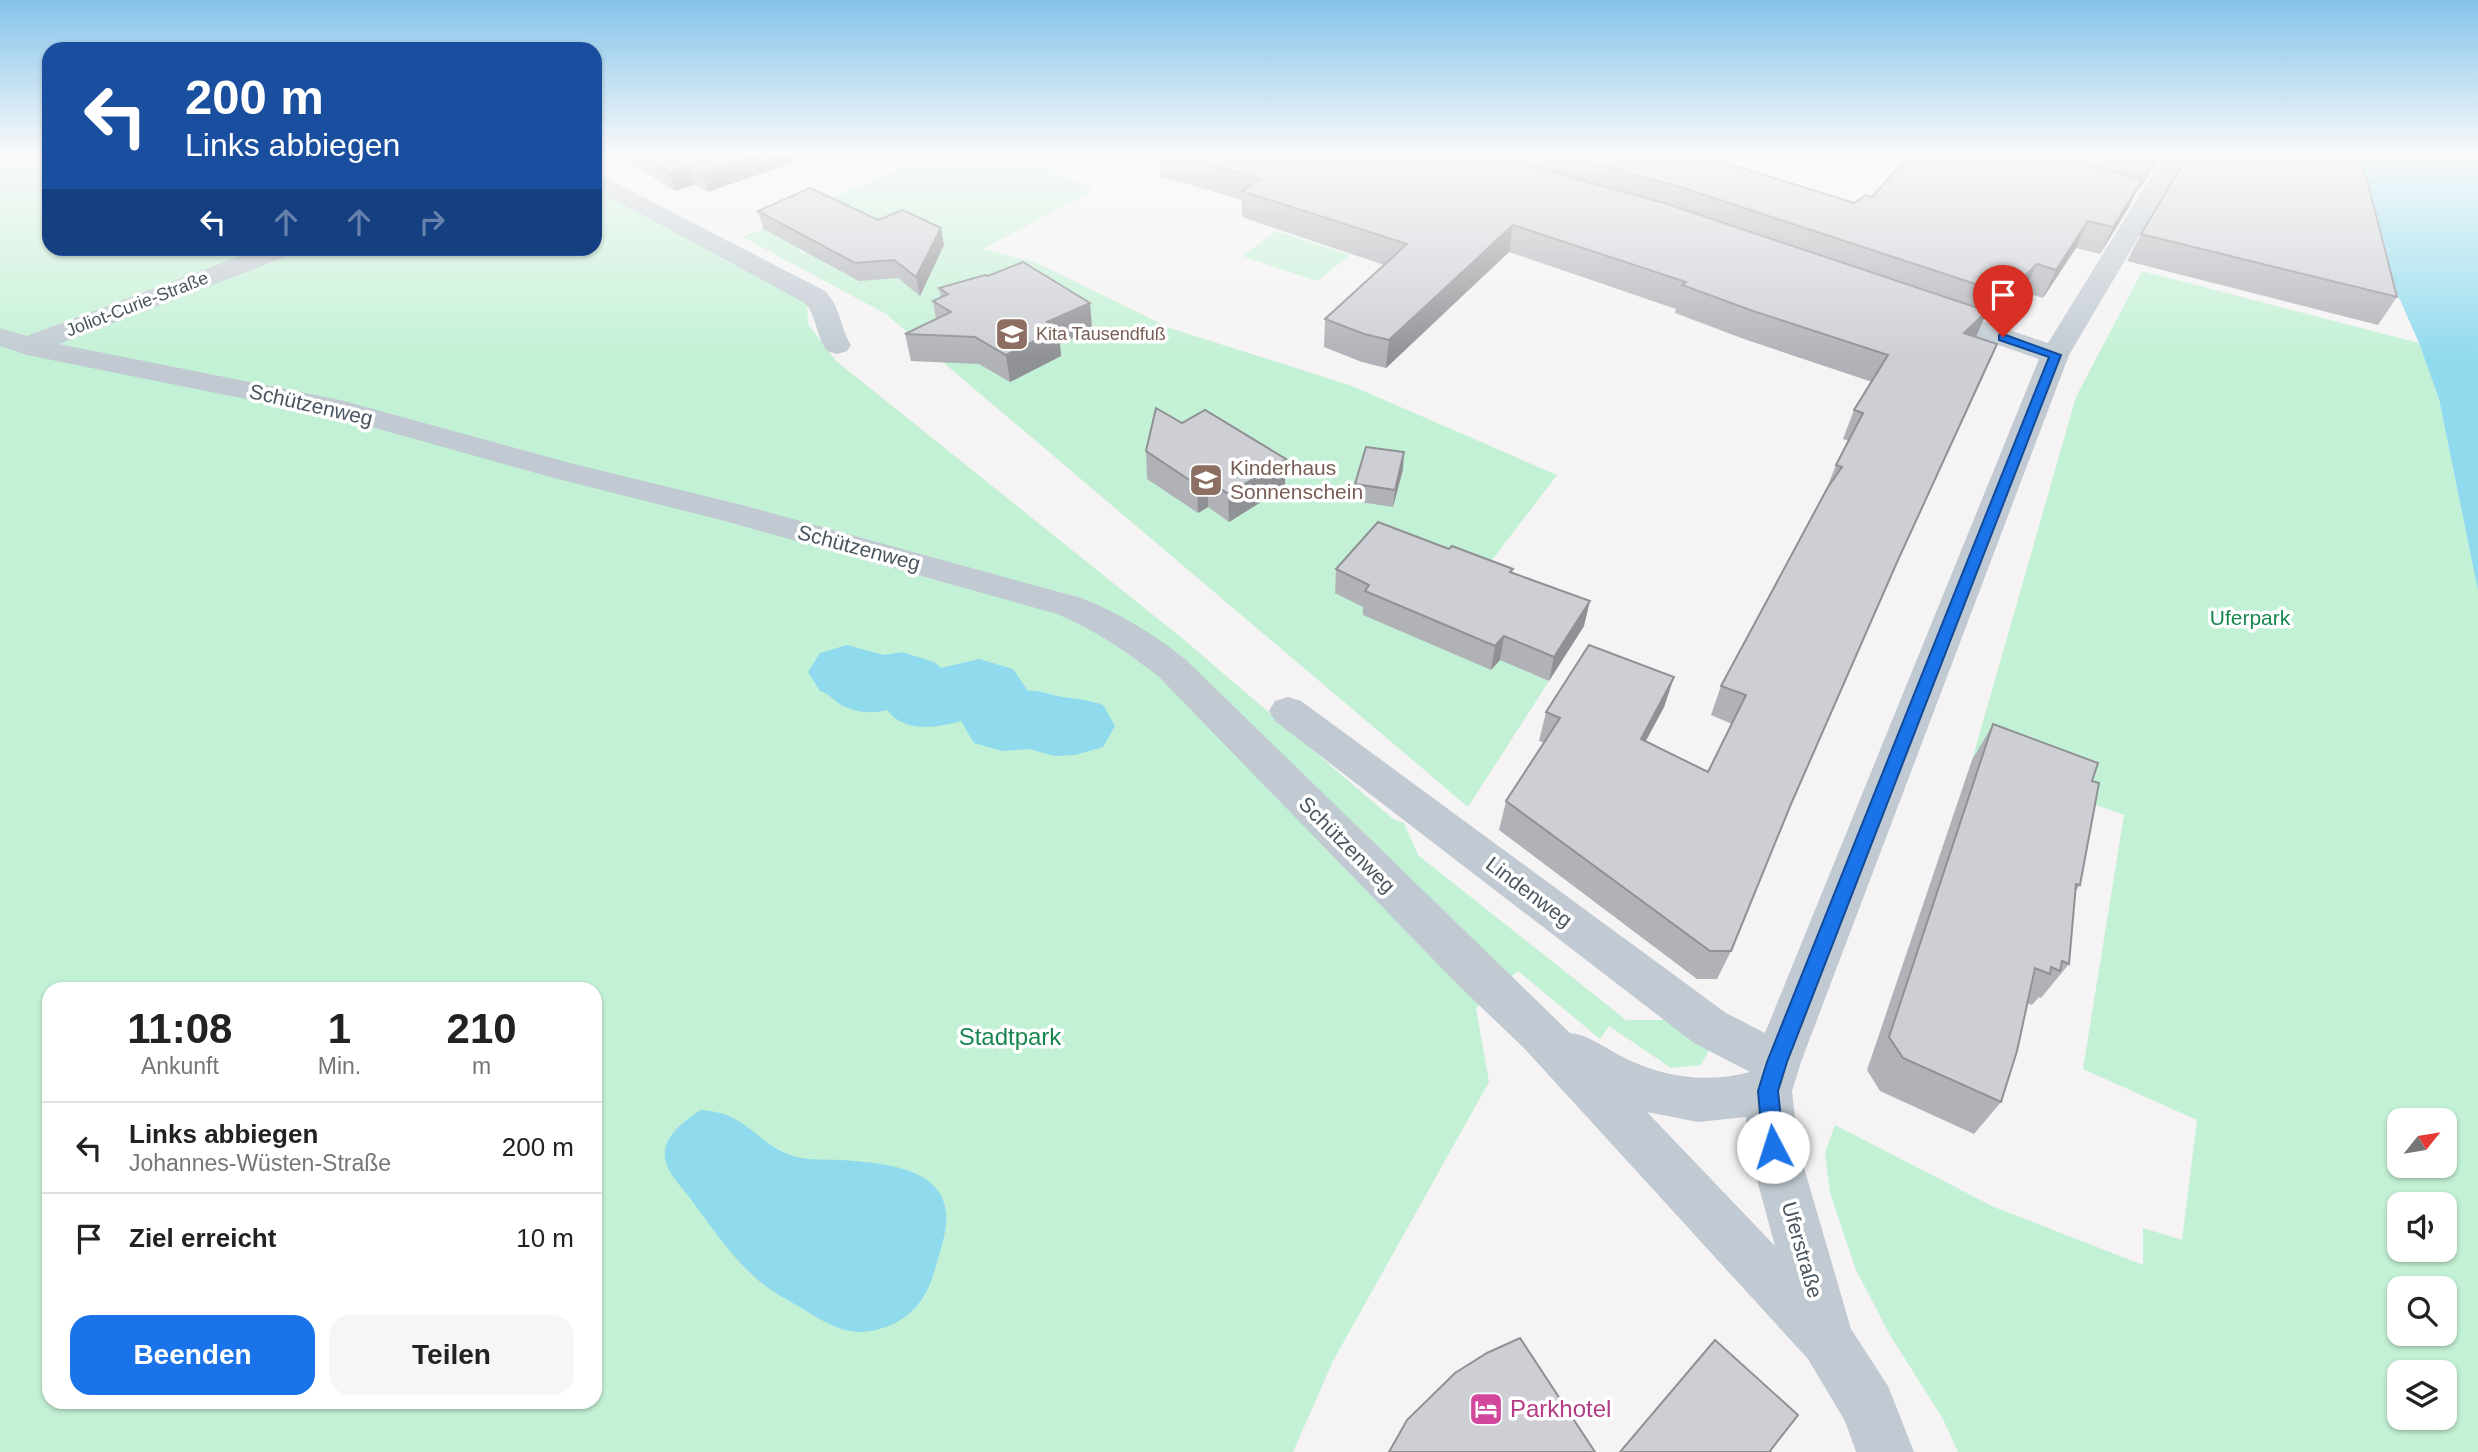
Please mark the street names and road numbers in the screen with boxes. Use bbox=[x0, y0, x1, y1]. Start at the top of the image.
street label: Joliot-Curie-Straße bbox=[63, 268, 211, 340]
street label: Schützenweg bbox=[247, 379, 375, 430]
street label: Schützenweg bbox=[795, 520, 923, 575]
street label: Schützenweg bbox=[1295, 792, 1400, 897]
street label: Lindenweg bbox=[1482, 852, 1577, 931]
street label: Uferstraße bbox=[1778, 1199, 1827, 1301]

